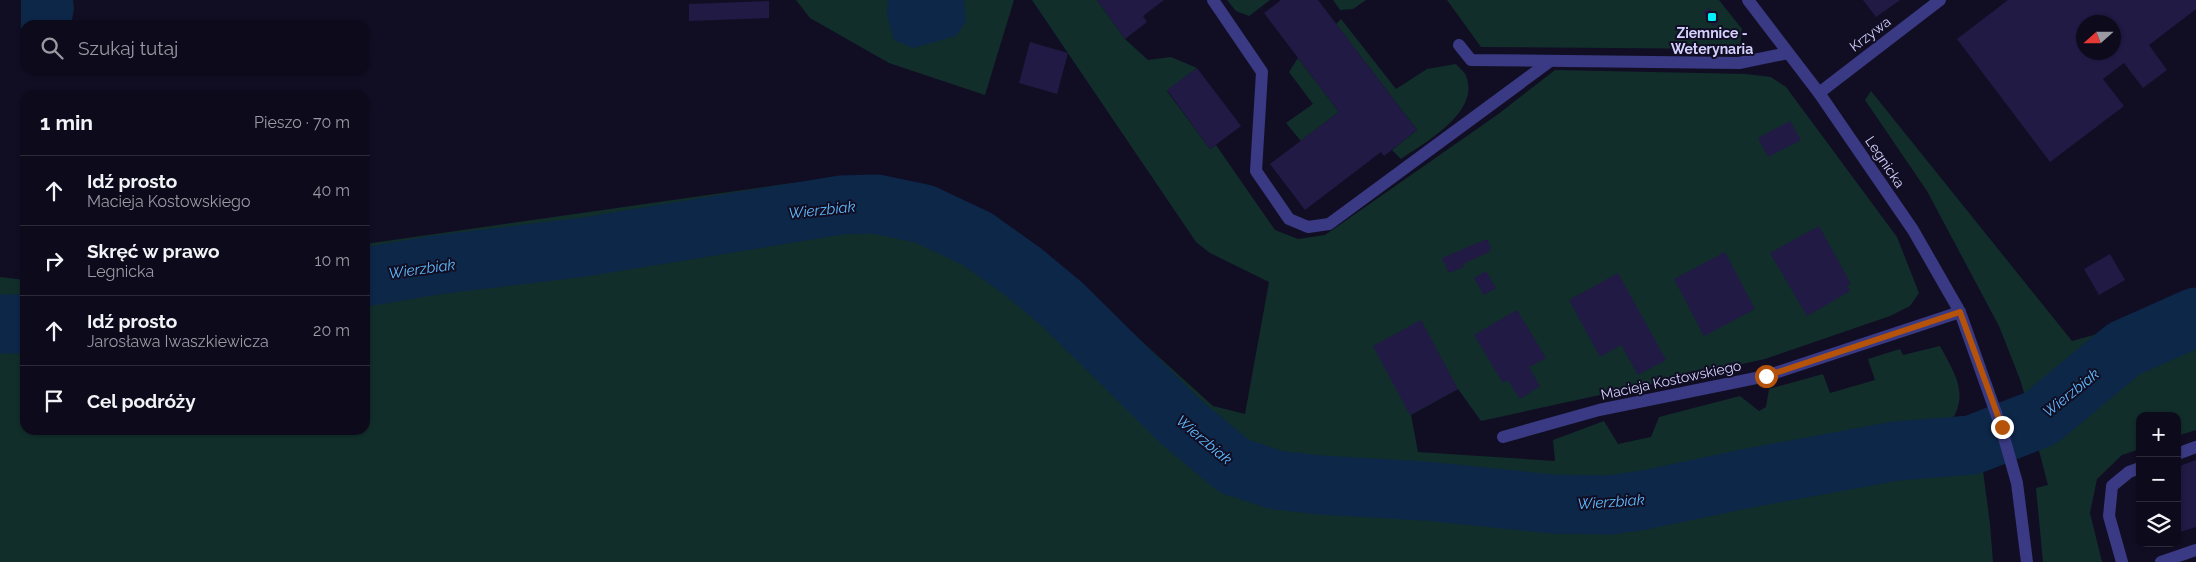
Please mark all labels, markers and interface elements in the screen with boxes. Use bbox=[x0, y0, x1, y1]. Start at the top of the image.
marker: Ziemnice - Weterynaria bbox=[1706, 11, 1718, 23]
street label: Krzywa bbox=[1846, 13, 1894, 55]
north arrow bbox=[2076, 15, 2121, 60]
search box bbox=[20, 20, 370, 75]
place label: Ziemnice - Weterynaria bbox=[1671, 25, 1753, 57]
icon: search bbox=[38, 34, 66, 62]
text: Szukaj tutaj bbox=[78, 37, 178, 59]
text: 1 min bbox=[40, 110, 93, 135]
text: Pieszo · 70 m bbox=[254, 113, 350, 132]
street label: Legnicka bbox=[1862, 133, 1908, 191]
text: Idź prosto bbox=[87, 170, 177, 192]
icon: ahead bbox=[40, 177, 68, 205]
text: 40 m bbox=[313, 181, 350, 200]
text: Macieja Kostowskiego bbox=[87, 192, 251, 211]
water label: Wierzbiak bbox=[788, 198, 856, 222]
text: Skręć w prawo bbox=[87, 240, 220, 262]
icon: right bbox=[40, 247, 68, 275]
text: 10 m bbox=[315, 251, 350, 270]
water label: Wierzbiak bbox=[387, 255, 457, 283]
text: Legnicka bbox=[87, 262, 154, 281]
text: Idź prosto bbox=[87, 310, 177, 332]
icon: ahead bbox=[40, 317, 68, 345]
text: 20 m bbox=[313, 321, 350, 340]
text: Jarosława Iwaszkiewicza bbox=[87, 332, 269, 351]
street label: Macieja Kostowskiego bbox=[1599, 357, 1743, 403]
route start bbox=[1755, 365, 1778, 388]
water label: Wierzbiak bbox=[2039, 365, 2103, 421]
icon: arrive bbox=[40, 387, 68, 415]
text: Cel podróży bbox=[87, 390, 196, 412]
water label: Wierzbiak bbox=[1172, 411, 1236, 469]
map controls bbox=[2136, 412, 2181, 547]
button: + bbox=[2136, 412, 2181, 457]
route end bbox=[1991, 416, 2014, 439]
button: − bbox=[2136, 457, 2181, 502]
water label: Wierzbiak bbox=[1577, 491, 1645, 513]
button: layers bbox=[2136, 502, 2181, 547]

